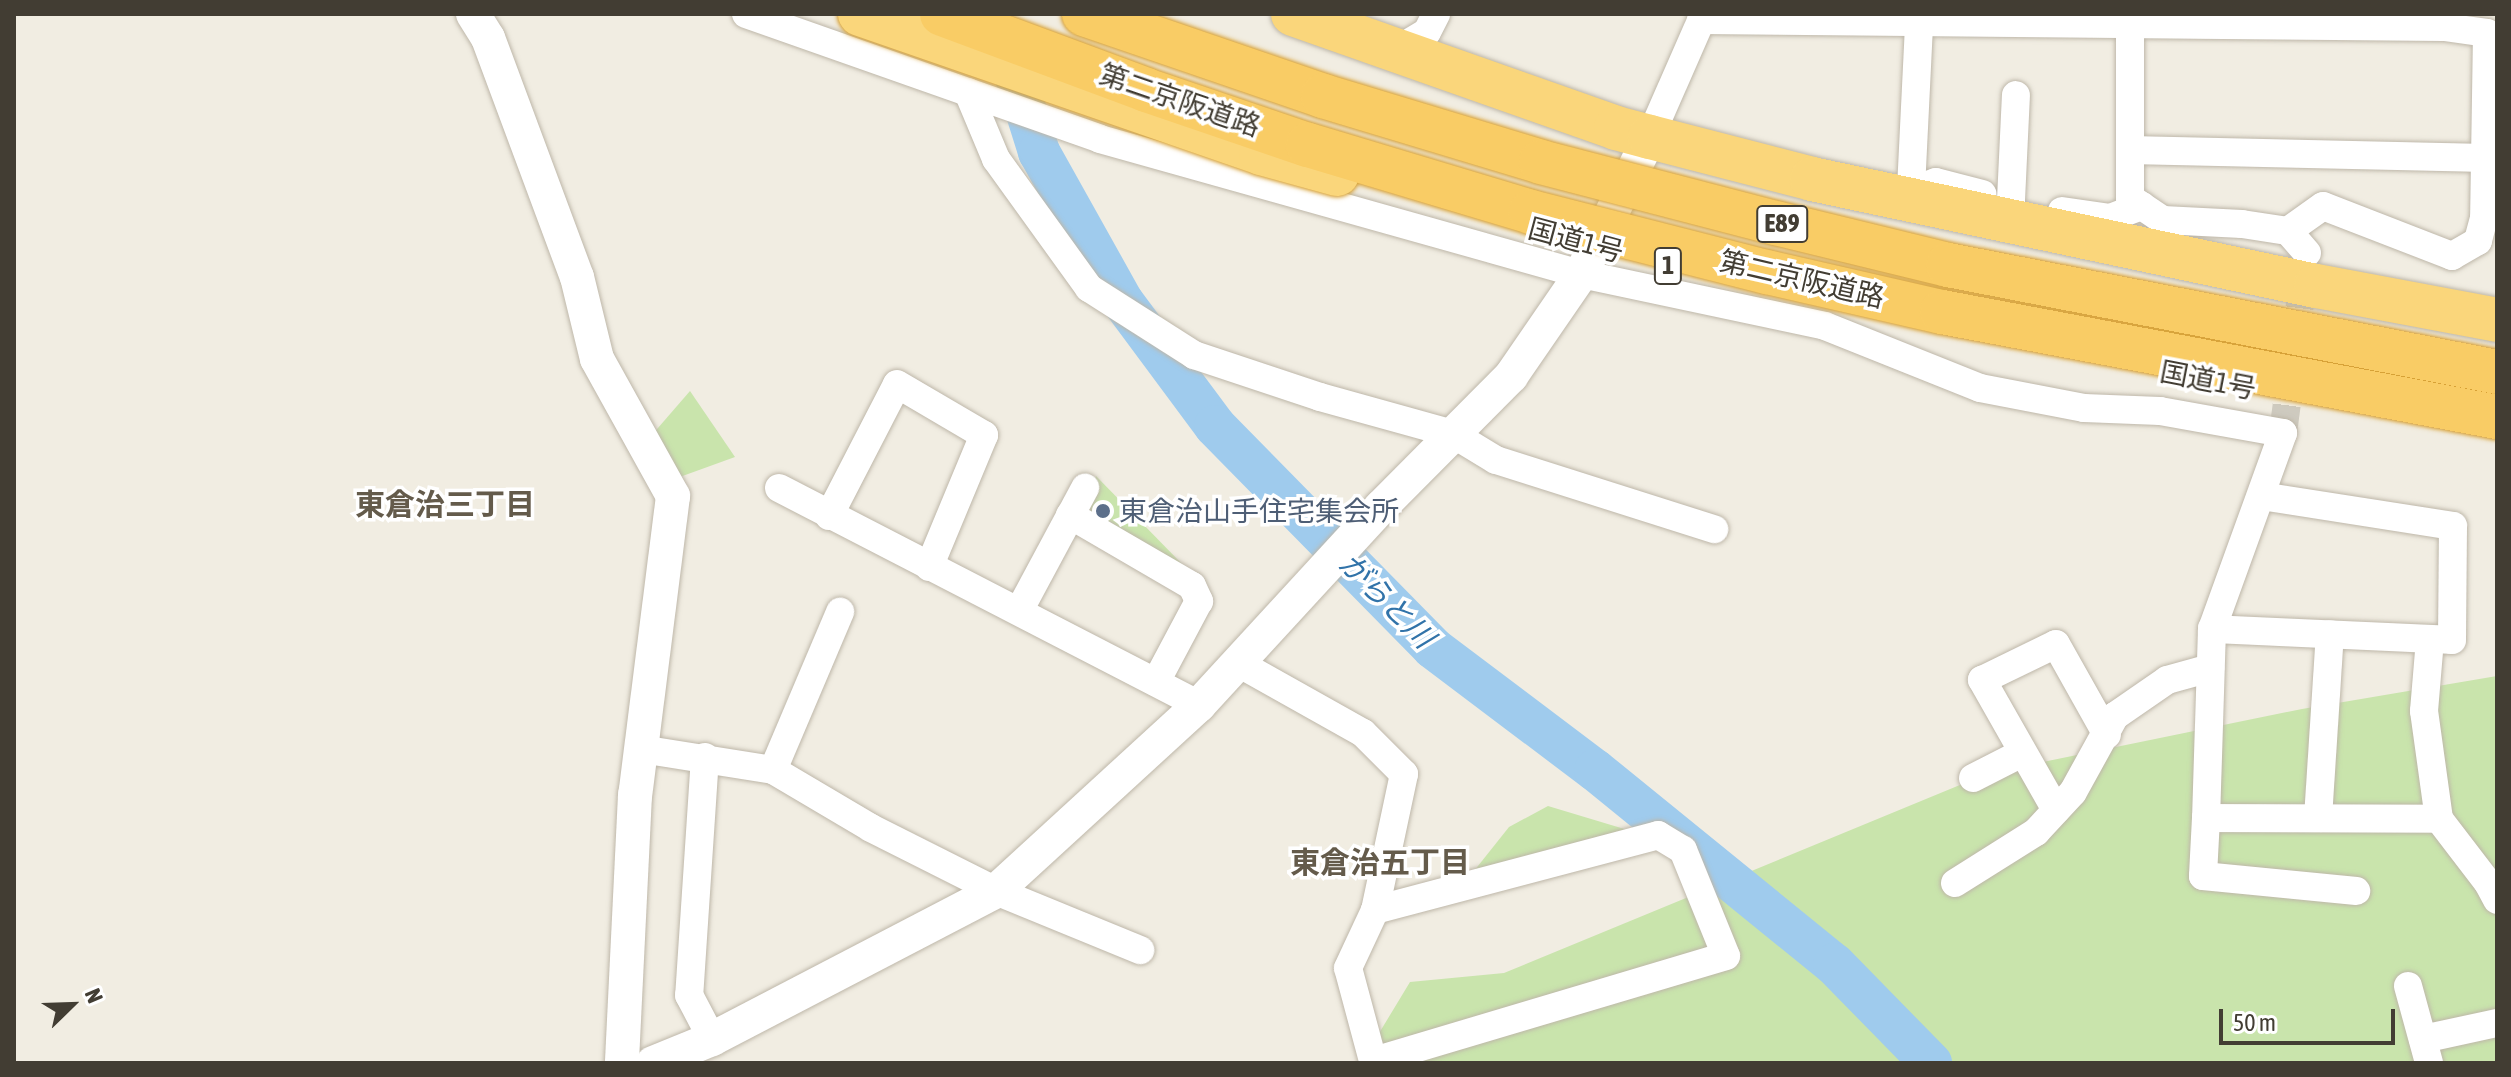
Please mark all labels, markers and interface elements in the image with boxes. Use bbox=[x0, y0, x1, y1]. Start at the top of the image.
street label: 第二京阪道路 bbox=[1095, 57, 1265, 143]
road number: E89 bbox=[1756, 202, 1808, 246]
street label: 国道1号 bbox=[1525, 211, 1627, 269]
road number: 1 bbox=[1652, 244, 1684, 288]
street label: 第二京阪道路 bbox=[1716, 244, 1888, 314]
street label: 国道1号 bbox=[2157, 354, 2259, 406]
district label: 東倉治三丁目 bbox=[355, 486, 535, 522]
place label: 東倉治山手住宅集会所 bbox=[1119, 494, 1399, 528]
marker: 東倉治山手住宅集会所 bbox=[1094, 502, 1112, 520]
water label: がらと川 bbox=[1332, 545, 1442, 655]
district label: 東倉治五丁目 bbox=[1290, 844, 1470, 880]
north arrow bbox=[32, 965, 112, 1045]
text: N bbox=[80, 985, 109, 1007]
scale bar bbox=[2223, 993, 2399, 1043]
text: 50 m bbox=[2233, 1009, 2276, 1036]

